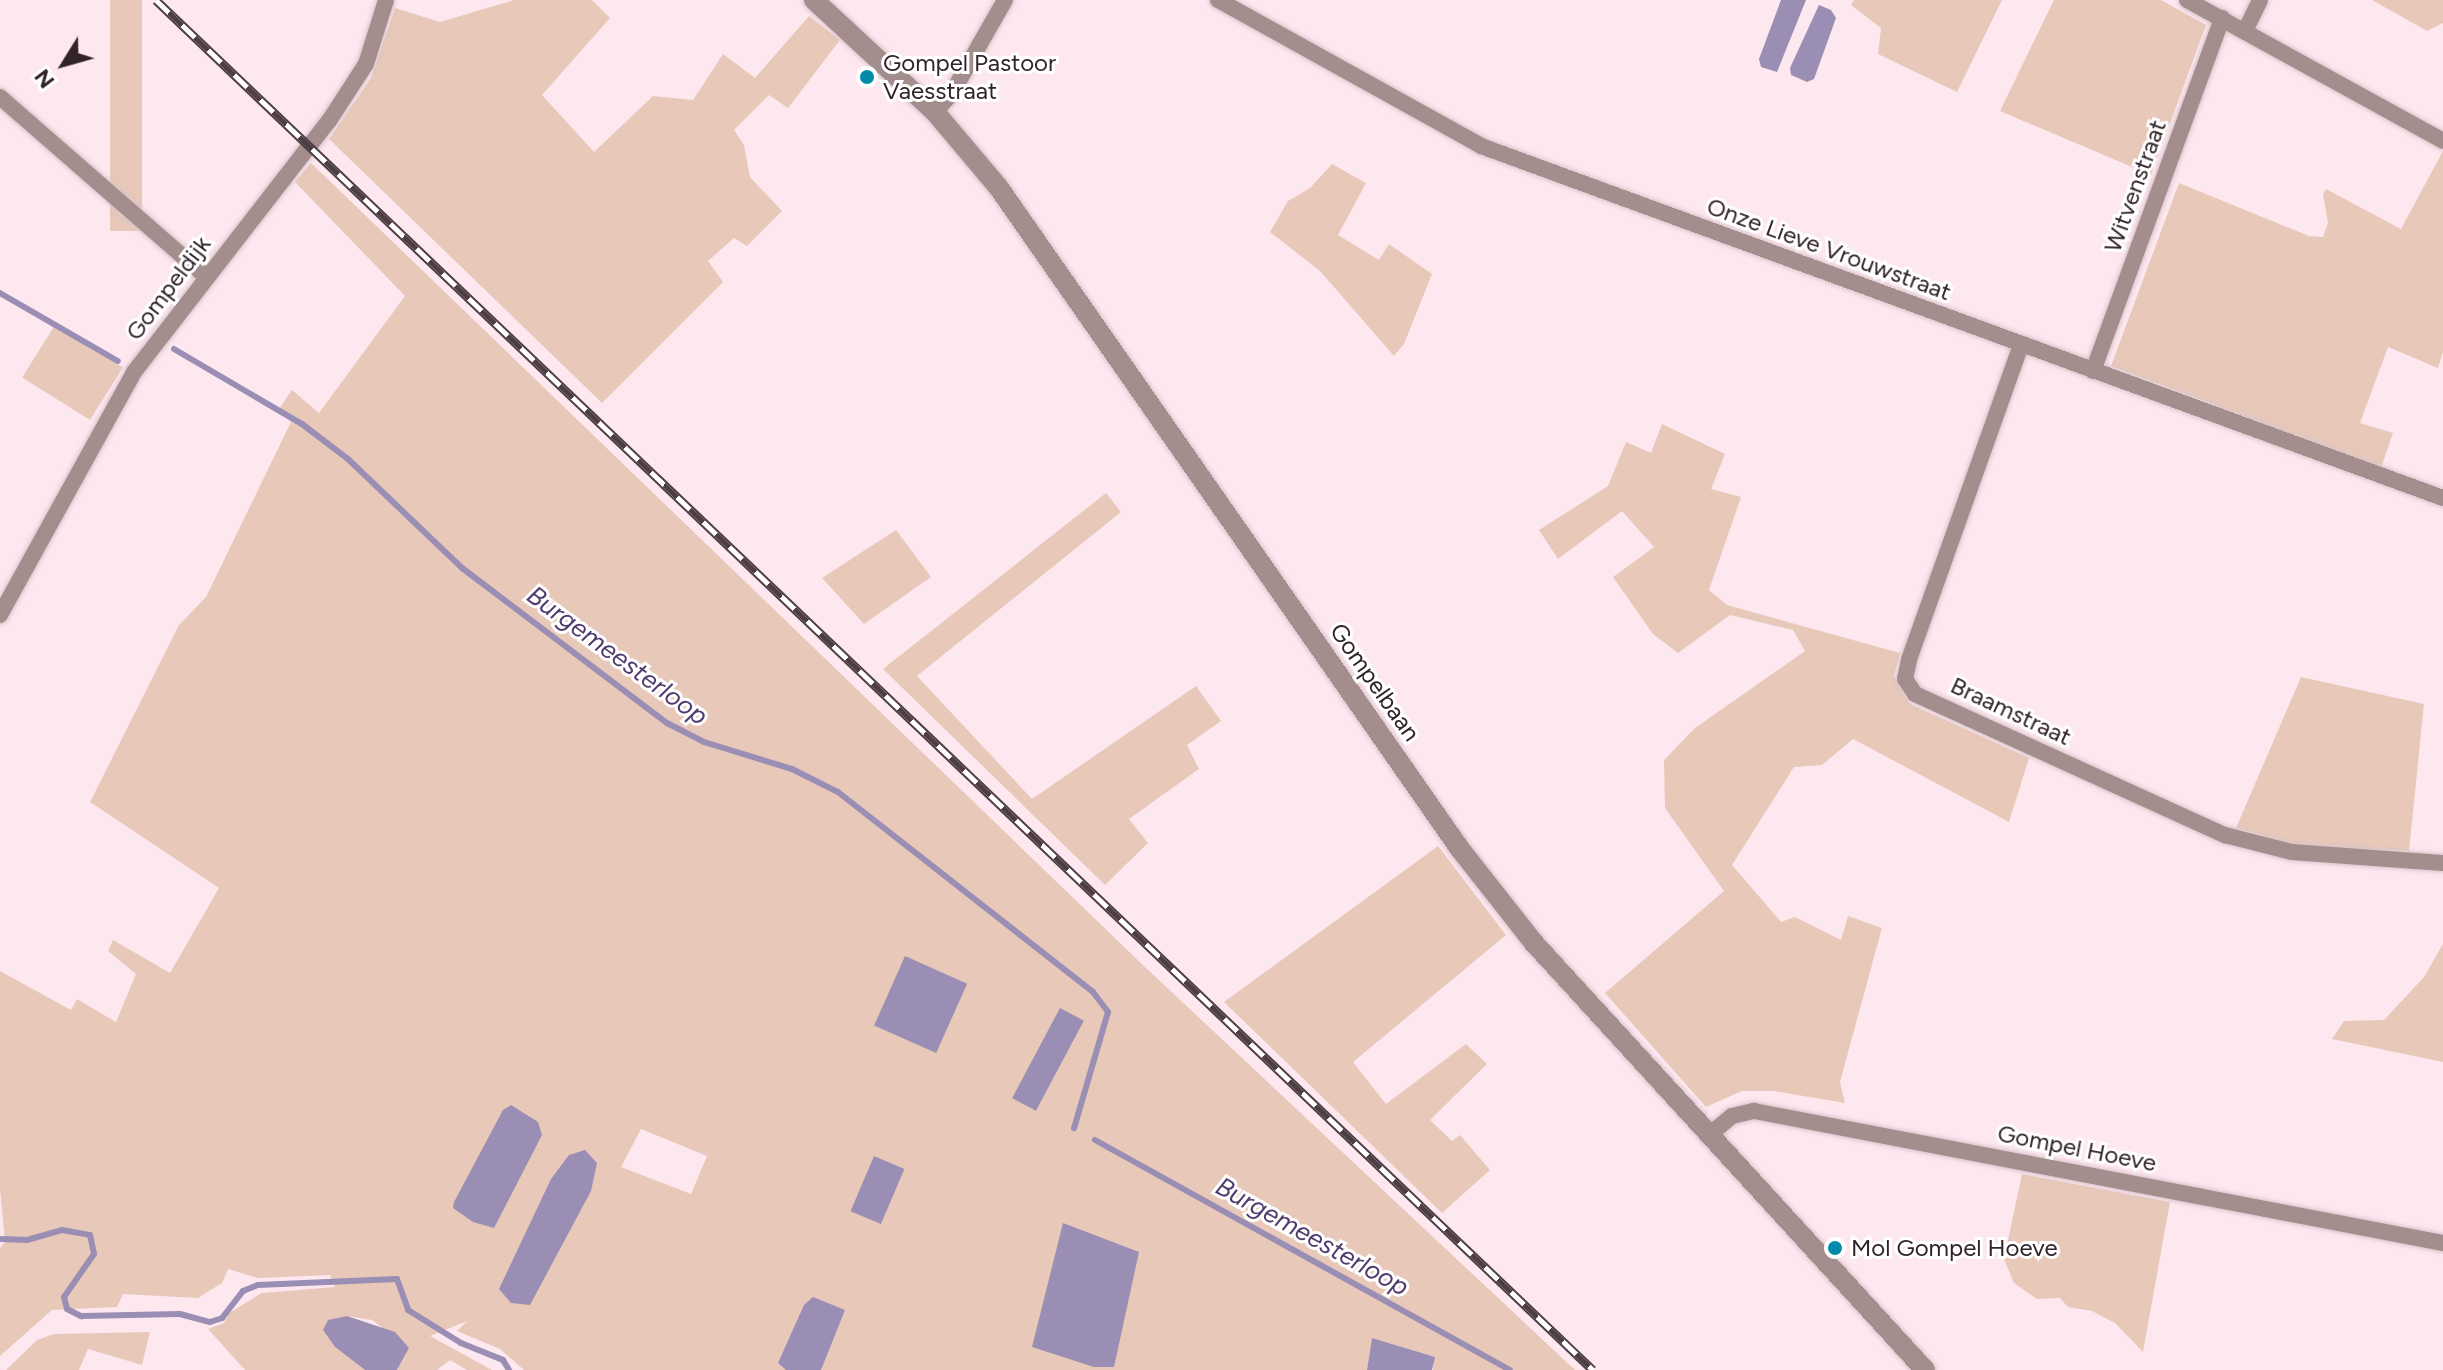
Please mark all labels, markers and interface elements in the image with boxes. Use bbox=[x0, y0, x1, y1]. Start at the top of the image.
north arrow bbox=[24, 24, 104, 104]
place label: Gompel Pastoor Vaesstraat bbox=[883, 49, 1056, 105]
text: N bbox=[29, 64, 60, 94]
marker: Gompel Pastoor Vaesstraat bbox=[858, 68, 876, 86]
street label: Witvenstraat bbox=[2098, 116, 2172, 256]
street label: Onze Lieve Vrouwstraat bbox=[1703, 191, 1955, 307]
street label: Gompeldijk bbox=[120, 230, 216, 346]
water label: Burgemeesterloop bbox=[521, 580, 713, 732]
street label: Gompelbaan bbox=[1324, 618, 1426, 746]
street label: Braamstraat bbox=[1946, 671, 2076, 751]
street label: Gompel Hoeve bbox=[1995, 1118, 2159, 1178]
water label: Burgemeesterloop bbox=[1210, 1171, 1414, 1303]
place label: Mol Gompel Hoeve bbox=[1851, 1234, 2058, 1262]
marker: Mol Gompel Hoeve bbox=[1826, 1239, 1844, 1257]

